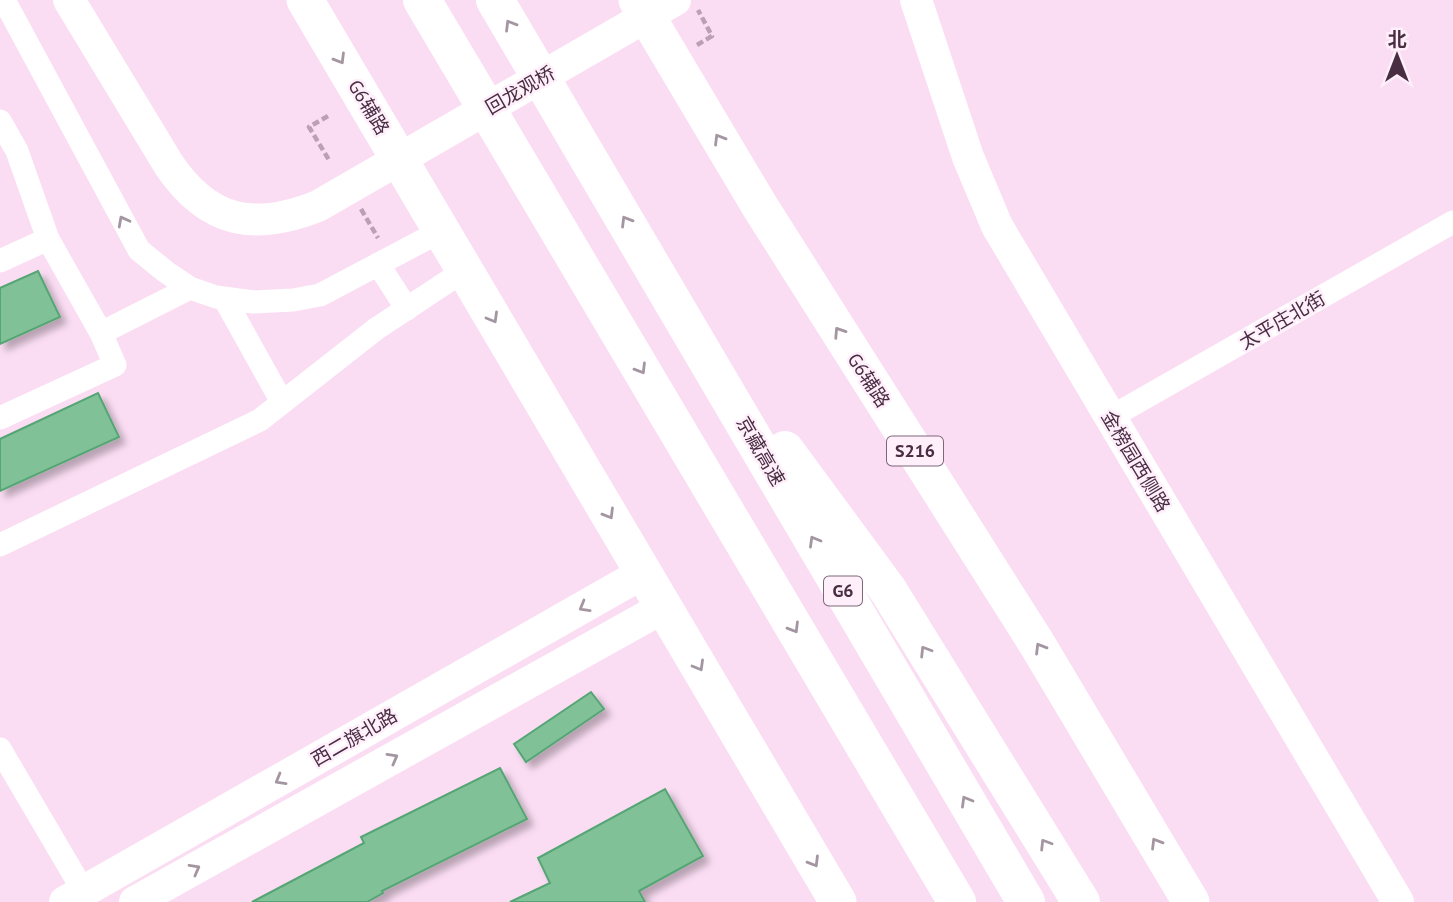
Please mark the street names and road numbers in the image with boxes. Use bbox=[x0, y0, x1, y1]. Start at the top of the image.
street label: 回龙观桥 bbox=[481, 61, 559, 119]
street label: G6辅路 bbox=[343, 75, 395, 139]
street label: 太平庄北街 bbox=[1235, 286, 1329, 354]
street label: G6辅路 bbox=[843, 348, 895, 412]
street label: 金榜园西侧路 bbox=[1096, 406, 1176, 516]
street label: 京藏高速 bbox=[732, 412, 790, 490]
road number: S216 bbox=[887, 436, 943, 466]
road number: G6 bbox=[824, 576, 862, 606]
street label: 西二旗北路 bbox=[307, 703, 401, 771]

